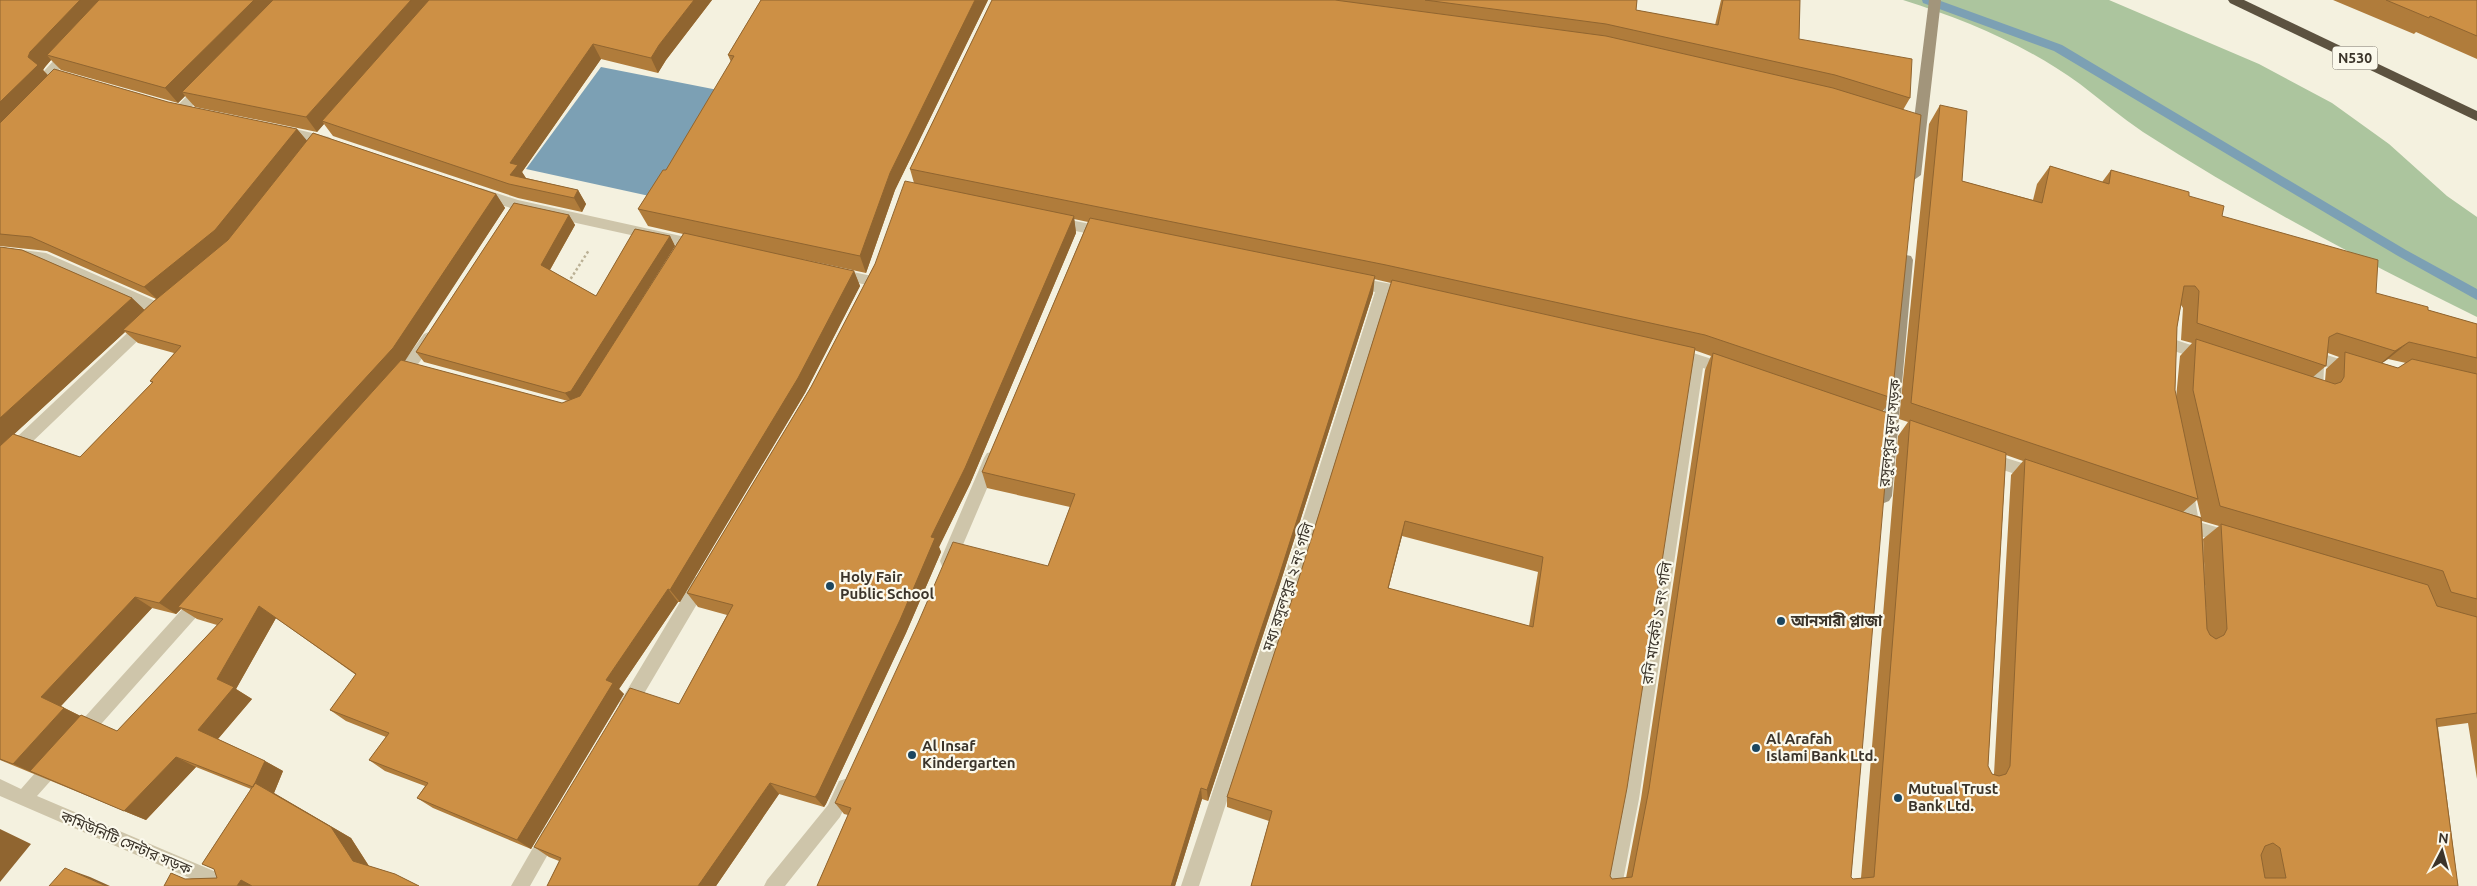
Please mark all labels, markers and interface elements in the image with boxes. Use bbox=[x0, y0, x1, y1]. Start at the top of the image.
road number: N530 bbox=[2332, 46, 2378, 70]
street label: রসুলপুর মূল সড়ক bbox=[1875, 377, 1905, 489]
street label: মধ্য রসুলপুর ২ নং গলি bbox=[1258, 520, 1318, 654]
street label: রনি মার্কেট ১ নং গলি bbox=[1638, 559, 1675, 686]
place label: Holy Fair Public School bbox=[840, 568, 935, 602]
marker: Holy Fair Public School bbox=[824, 580, 836, 592]
place label: আনসারী প্লাজা bbox=[1790, 612, 1883, 629]
marker: আনসারী প্লাজা bbox=[1775, 615, 1787, 627]
place label: Al Arafah Islami Bank Ltd. bbox=[1766, 730, 1877, 764]
place label: Al Insaf Kindergarten bbox=[922, 737, 1016, 771]
marker: Al Arafah Islami Bank Ltd. bbox=[1750, 742, 1762, 754]
marker: Al Insaf Kindergarten bbox=[906, 749, 918, 761]
place label: Mutual Trust Bank Ltd. bbox=[1908, 780, 1999, 814]
marker: Mutual Trust Bank Ltd. bbox=[1892, 792, 1904, 804]
street label: কমিউনিটি সেন্টার সড়ক bbox=[57, 807, 195, 878]
north arrow bbox=[2417, 826, 2467, 876]
text: N bbox=[2437, 830, 2449, 847]

